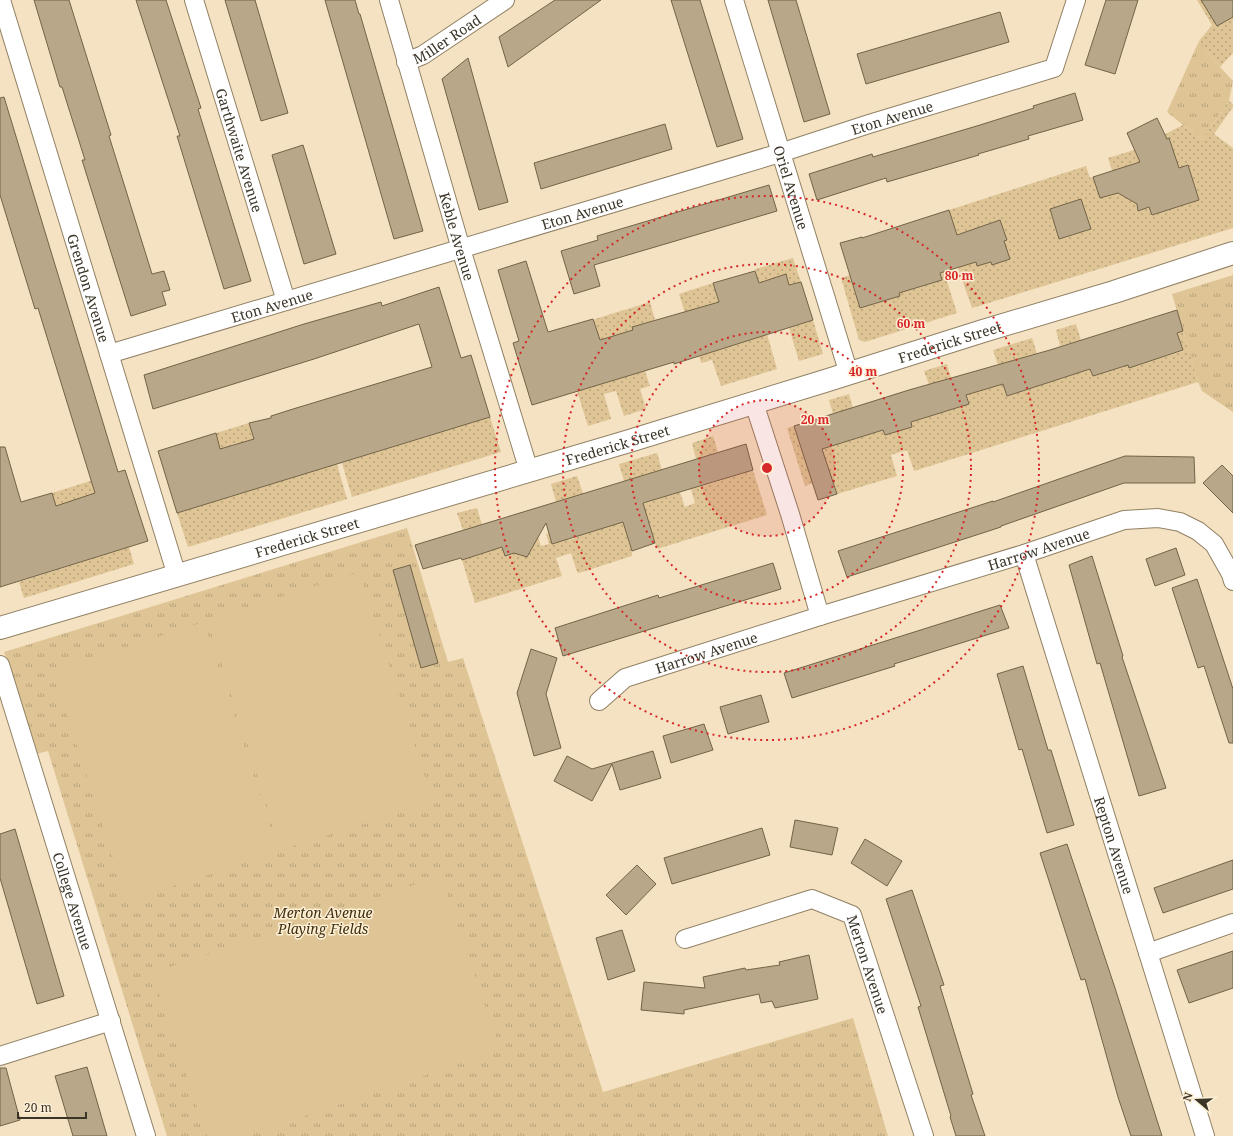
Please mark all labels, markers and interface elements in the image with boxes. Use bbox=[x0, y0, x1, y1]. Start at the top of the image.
street label: Miller Road bbox=[410, 9, 485, 68]
street label: Garthwaite Avenue bbox=[212, 86, 268, 215]
street label: Eton Avenue bbox=[849, 96, 935, 139]
street label: Oriel Avenue bbox=[770, 143, 813, 232]
street label: Keble Avenue bbox=[436, 190, 480, 283]
street label: Eton Avenue bbox=[539, 191, 625, 233]
street label: Grendon Avenue bbox=[63, 231, 114, 344]
text: 80 m bbox=[945, 267, 973, 284]
street label: Eton Avenue bbox=[229, 284, 315, 326]
text: 60 m bbox=[897, 315, 925, 332]
street label: Frederick Street bbox=[896, 317, 1004, 367]
text: 40 m bbox=[849, 363, 877, 380]
text: 20 m bbox=[801, 411, 829, 428]
street label: Frederick Street bbox=[563, 420, 672, 469]
centre of rings bbox=[760, 461, 774, 475]
street label: Frederick Street bbox=[253, 512, 361, 561]
street label: Harrow Avenue bbox=[985, 523, 1092, 574]
street label: Harrow Avenue bbox=[653, 627, 760, 677]
street label: Repton Avenue bbox=[1090, 794, 1139, 896]
street label: College Avenue bbox=[49, 850, 97, 952]
park label: Merton Avenue Playing Fields bbox=[273, 903, 373, 938]
street label: Merton Avenue bbox=[843, 912, 893, 1016]
north arrow bbox=[1177, 1080, 1217, 1120]
text: N bbox=[1179, 1090, 1196, 1103]
scale bar bbox=[18, 1094, 86, 1120]
text: 20 m bbox=[24, 1099, 52, 1116]

